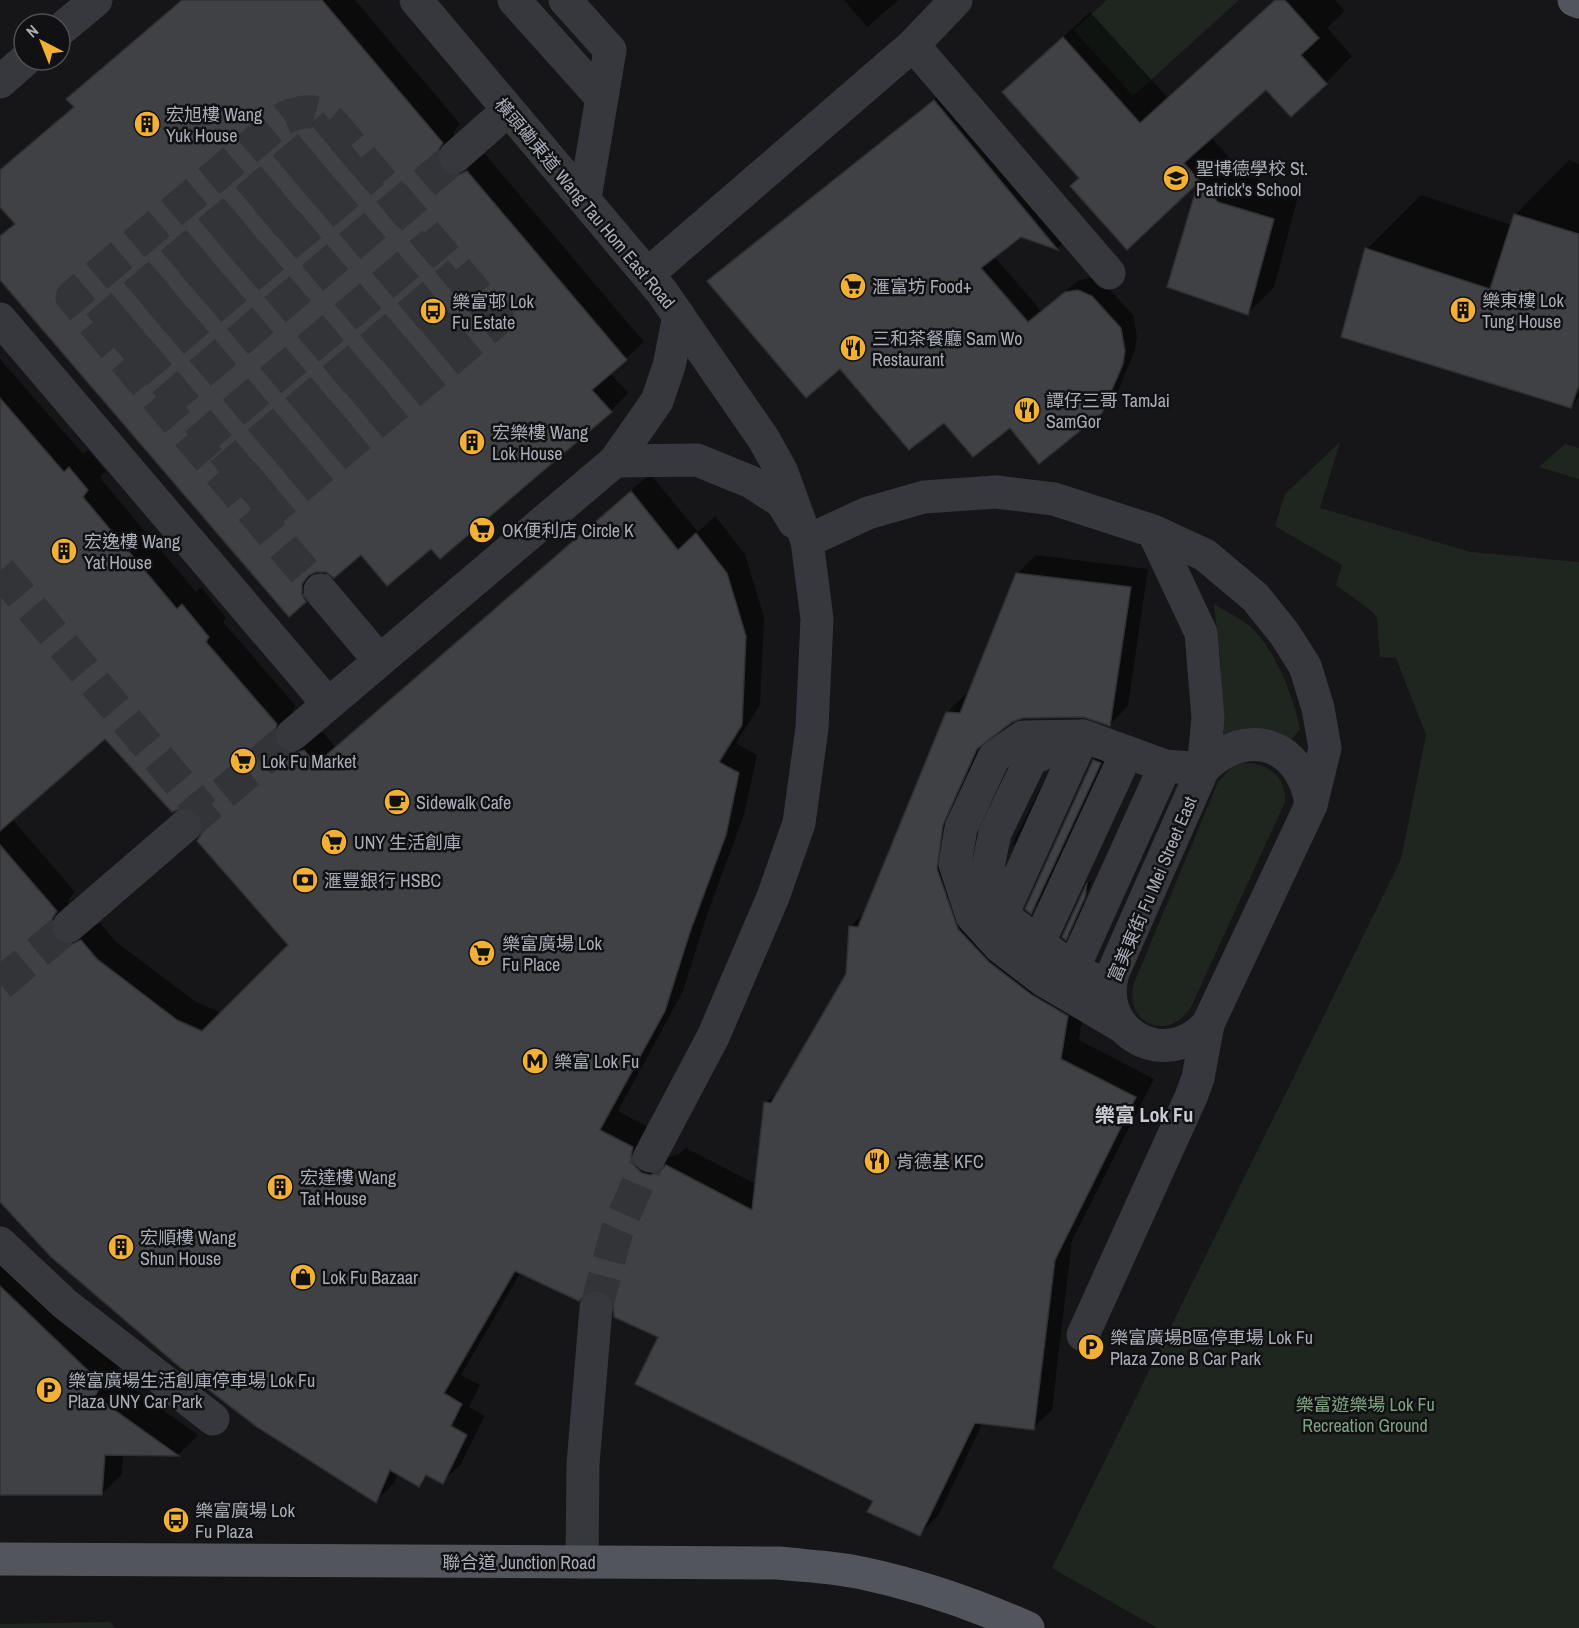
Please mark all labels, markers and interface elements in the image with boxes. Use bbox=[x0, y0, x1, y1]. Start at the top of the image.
north arrow bbox=[12, 12, 72, 72]
text: N bbox=[21, 20, 43, 42]
street label: 橫頭磡東道 Wang Tau Hom East Road bbox=[489, 92, 681, 314]
place label: 宏旭樓 Wang Yuk House bbox=[166, 102, 263, 148]
building icon: 宏旭樓 Wang Yuk House bbox=[132, 109, 162, 139]
place label: 聖博德學校 St. Patrick's School bbox=[1196, 156, 1308, 202]
school or university icon: 聖博德學校 St. Patrick's School bbox=[1161, 163, 1191, 193]
supermarket icon: 滙富坊 Food+ bbox=[838, 271, 868, 301]
place label: 滙富坊 Food+ bbox=[872, 274, 972, 299]
place label: 樂東樓 Lok Tung House bbox=[1482, 288, 1565, 334]
place label: 樂富邨 Lok Fu Estate bbox=[452, 289, 535, 335]
building icon: 樂東樓 Lok Tung House bbox=[1448, 295, 1478, 325]
bus stop icon: 樂富邨 Lok Fu Estate bbox=[418, 296, 448, 326]
place label: 三和茶餐廳 Sam Wo Restaurant bbox=[872, 326, 1022, 372]
restaurant icon: 三和茶餐廳 Sam Wo Restaurant bbox=[838, 333, 868, 363]
place label: 譚仔三哥 TamJai SamGor bbox=[1046, 388, 1170, 434]
restaurant icon: 譚仔三哥 TamJai SamGor bbox=[1012, 395, 1042, 425]
place label: 宏樂樓 Wang Lok House bbox=[492, 420, 589, 466]
building icon: 宏樂樓 Wang Lok House bbox=[457, 427, 487, 457]
supermarket icon: OK便利店 Circle K bbox=[467, 515, 497, 545]
place label: OK便利店 Circle K bbox=[502, 518, 634, 543]
place label: 宏逸樓 Wang Yat House bbox=[84, 529, 181, 575]
building icon: 宏逸樓 Wang Yat House bbox=[49, 536, 79, 566]
supermarket icon: Lok Fu Market bbox=[228, 746, 258, 776]
place label: Lok Fu Market bbox=[262, 749, 356, 774]
cafe icon: Sidewalk Cafe bbox=[382, 787, 412, 817]
place label: Sidewalk Cafe bbox=[416, 790, 511, 815]
street label: 富美東街 Fu Mei Street East bbox=[1102, 792, 1202, 986]
supermarket icon: UNY 生活創庫 bbox=[319, 827, 349, 857]
place label: UNY 生活創庫 bbox=[354, 830, 461, 855]
bank icon: 滙豐銀行 HSBC bbox=[290, 865, 320, 895]
place label: 滙豐銀行 HSBC bbox=[324, 868, 441, 893]
place label: 樂富廣場 Lok Fu Place bbox=[502, 931, 603, 977]
supermarket icon: 樂富廣場 Lok Fu Place bbox=[467, 938, 497, 968]
metro station icon: 樂富 Lok Fu bbox=[520, 1046, 550, 1076]
place label: 樂富 Lok Fu bbox=[554, 1049, 639, 1074]
district label: 樂富 Lok Fu bbox=[1095, 1101, 1193, 1128]
restaurant icon: 肯德基 KFC bbox=[862, 1146, 892, 1176]
place label: 肯德基 KFC bbox=[896, 1149, 984, 1174]
place label: 宏達樓 Wang Tat House bbox=[300, 1165, 397, 1211]
building icon: 宏達樓 Wang Tat House bbox=[265, 1172, 295, 1202]
place label: 宏順樓 Wang Shun House bbox=[140, 1225, 237, 1271]
building icon: 宏順樓 Wang Shun House bbox=[106, 1232, 136, 1262]
shop icon: Lok Fu Bazaar bbox=[288, 1262, 318, 1292]
place label: Lok Fu Bazaar bbox=[322, 1265, 418, 1290]
place label: 樂富廣場B區停車場 Lok Fu Plaza Zone B Car Park bbox=[1110, 1325, 1313, 1371]
parking icon: 樂富廣場B區停車場 Lok Fu Plaza Zone B Car Park bbox=[1076, 1332, 1106, 1362]
place label: 樂富廣場生活創庫停車場 Lok Fu Plaza UNY Car Park bbox=[68, 1368, 315, 1414]
parking icon: 樂富廣場生活創庫停車場 Lok Fu Plaza UNY Car Park bbox=[34, 1375, 64, 1405]
park label: 樂富遊樂場 Lok Fu Recreation Ground bbox=[1295, 1392, 1435, 1438]
place label: 樂富廣場 Lok Fu Plaza bbox=[195, 1498, 296, 1544]
bus stop icon: 樂富廣場 Lok Fu Plaza bbox=[161, 1505, 191, 1535]
street label: 聯合道 Junction Road bbox=[442, 1550, 596, 1575]

